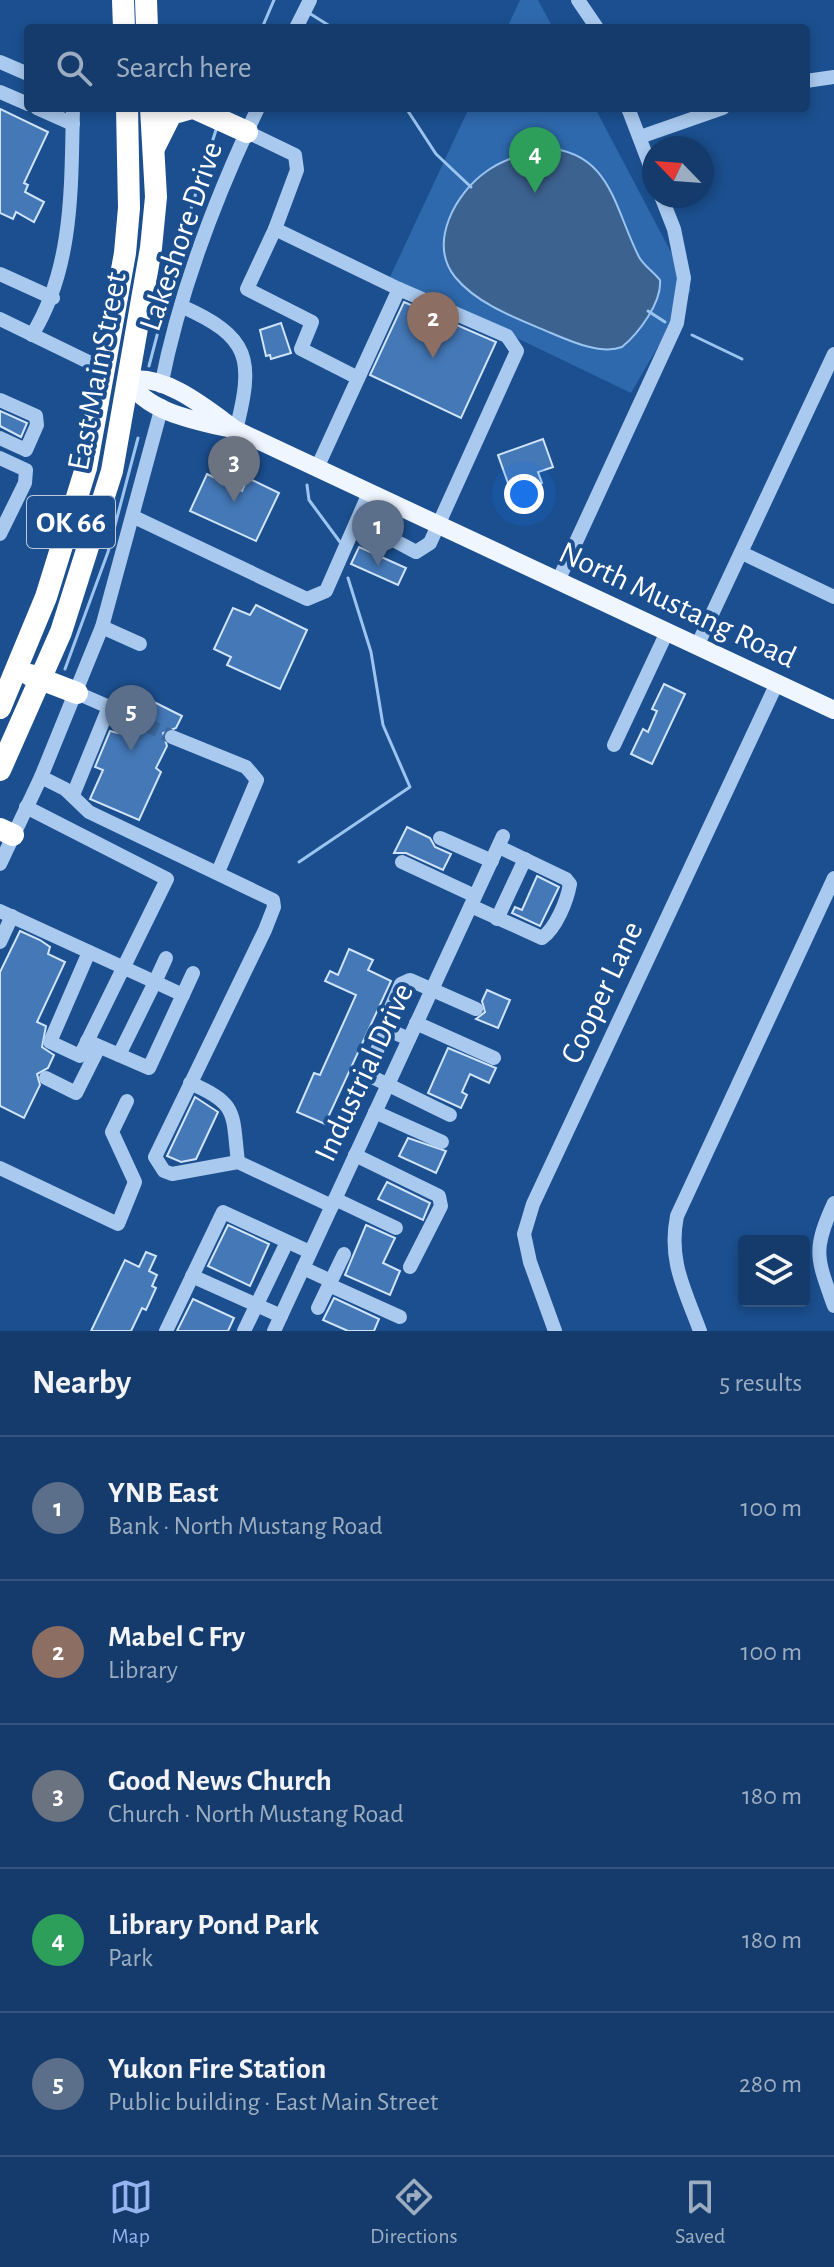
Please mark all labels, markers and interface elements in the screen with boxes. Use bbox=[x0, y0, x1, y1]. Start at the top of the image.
search box bbox=[24, 24, 810, 112]
icon: search bbox=[52, 46, 96, 90]
text: Search here bbox=[116, 53, 252, 83]
pin: 4 bbox=[509, 127, 561, 193]
north arrow bbox=[642, 136, 714, 208]
street label: Lakeshore Drive bbox=[134, 138, 228, 335]
street label: East Main Street bbox=[62, 269, 132, 473]
pin: 2 bbox=[407, 292, 459, 358]
pin: 3 bbox=[208, 436, 260, 502]
your location bbox=[504, 474, 544, 514]
road number: OK 66 bbox=[27, 496, 115, 548]
pin: 1 bbox=[352, 500, 404, 566]
street label: North Mustang Road bbox=[554, 536, 801, 674]
pin: 5 bbox=[105, 685, 157, 751]
street label: Cooper Lane bbox=[555, 916, 649, 1069]
street label: Industrial Drive bbox=[309, 979, 419, 1166]
map controls bbox=[738, 1235, 810, 1307]
button: layers bbox=[738, 1235, 810, 1307]
text: Nearby bbox=[32, 1366, 131, 1400]
text: 5 results bbox=[719, 1370, 802, 1396]
text: YNB East bbox=[108, 1478, 218, 1508]
text: 1 bbox=[53, 1495, 63, 1521]
text: 100 m bbox=[741, 1495, 802, 1521]
text: Bank · North Mustang Road bbox=[108, 1513, 383, 1539]
text: Mabel C Fry bbox=[108, 1622, 245, 1652]
text: 2 bbox=[52, 1639, 64, 1665]
text: 100 m bbox=[741, 1639, 802, 1665]
text: Library bbox=[108, 1657, 178, 1683]
text: Good News Church bbox=[108, 1766, 332, 1796]
text: 3 bbox=[52, 1783, 64, 1809]
text: 180 m bbox=[742, 1783, 802, 1809]
text: Church · North Mustang Road bbox=[108, 1801, 404, 1827]
text: Library Pond Park bbox=[108, 1910, 319, 1940]
text: 4 bbox=[51, 1927, 65, 1953]
text: 180 m bbox=[742, 1927, 802, 1953]
text: Park bbox=[108, 1945, 153, 1971]
text: Yukon Fire Station bbox=[108, 2054, 326, 2084]
text: 5 bbox=[52, 2071, 64, 2097]
text: 280 m bbox=[739, 2071, 802, 2097]
text: Public building · East Main Street bbox=[108, 2089, 438, 2115]
tab: Map bbox=[109, 2175, 153, 2249]
tab: Directions bbox=[370, 2175, 458, 2249]
tab: Saved bbox=[675, 2175, 725, 2249]

